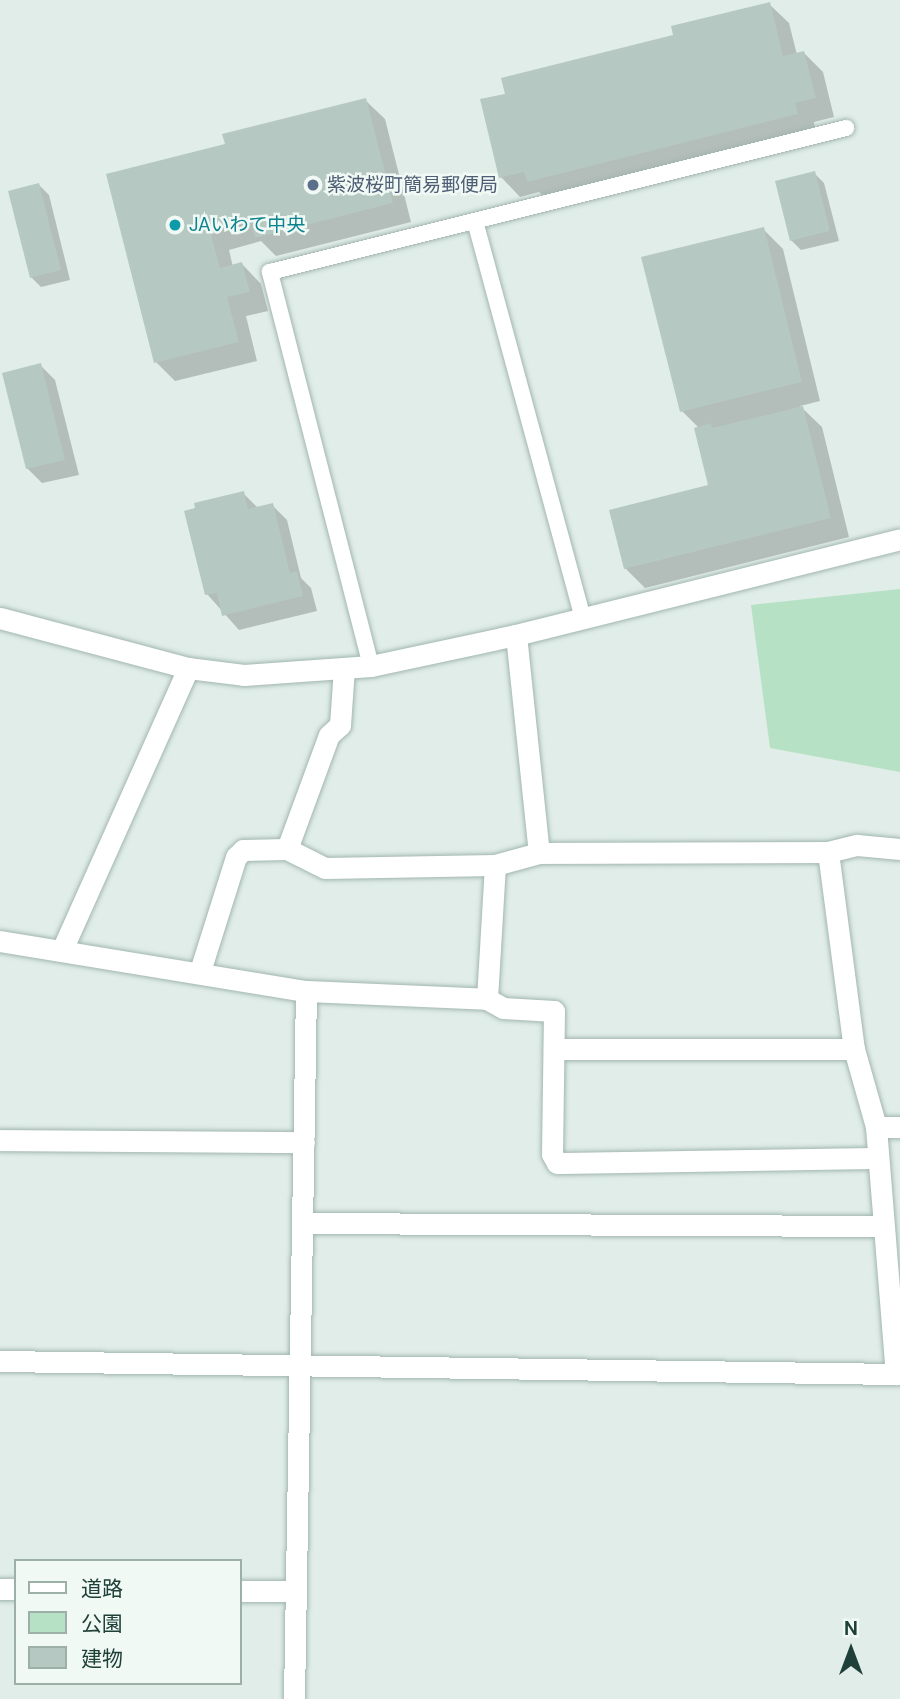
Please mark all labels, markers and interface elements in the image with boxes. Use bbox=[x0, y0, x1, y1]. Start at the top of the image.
place label: 紫波桜町簡易郵便局 bbox=[327, 174, 498, 196]
marker: 紫波桜町簡易郵便局 bbox=[305, 177, 321, 193]
place label: JAいわて中央 bbox=[189, 214, 306, 236]
marker: JAいわて中央 bbox=[167, 217, 183, 233]
legend bbox=[14, 1559, 242, 1685]
text: 道路 bbox=[81, 1575, 123, 1603]
text: 公園 bbox=[81, 1610, 123, 1638]
north arrow bbox=[816, 1615, 886, 1685]
text: N bbox=[844, 1616, 858, 1641]
text: 建物 bbox=[81, 1645, 123, 1673]

